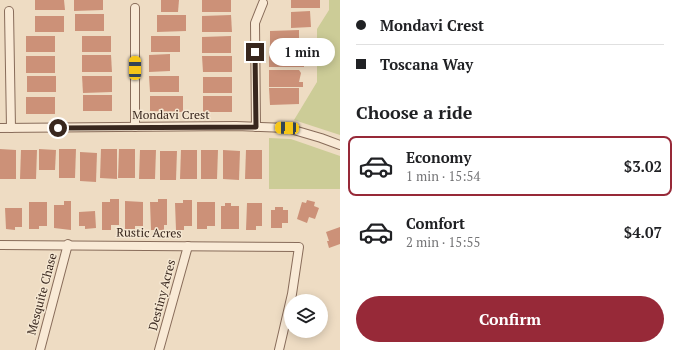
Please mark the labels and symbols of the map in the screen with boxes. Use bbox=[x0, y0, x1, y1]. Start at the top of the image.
callout: 1 min bbox=[269, 38, 335, 66]
route end bbox=[246, 43, 264, 61]
car bbox=[129, 56, 141, 80]
street label: Mondavi Crest bbox=[132, 107, 210, 122]
route start bbox=[49, 119, 67, 137]
car bbox=[275, 122, 299, 134]
street label: Rustic Acres bbox=[116, 224, 182, 241]
street label: Mesquite Chase bbox=[23, 251, 60, 336]
street label: Destiny Acres bbox=[145, 258, 178, 332]

